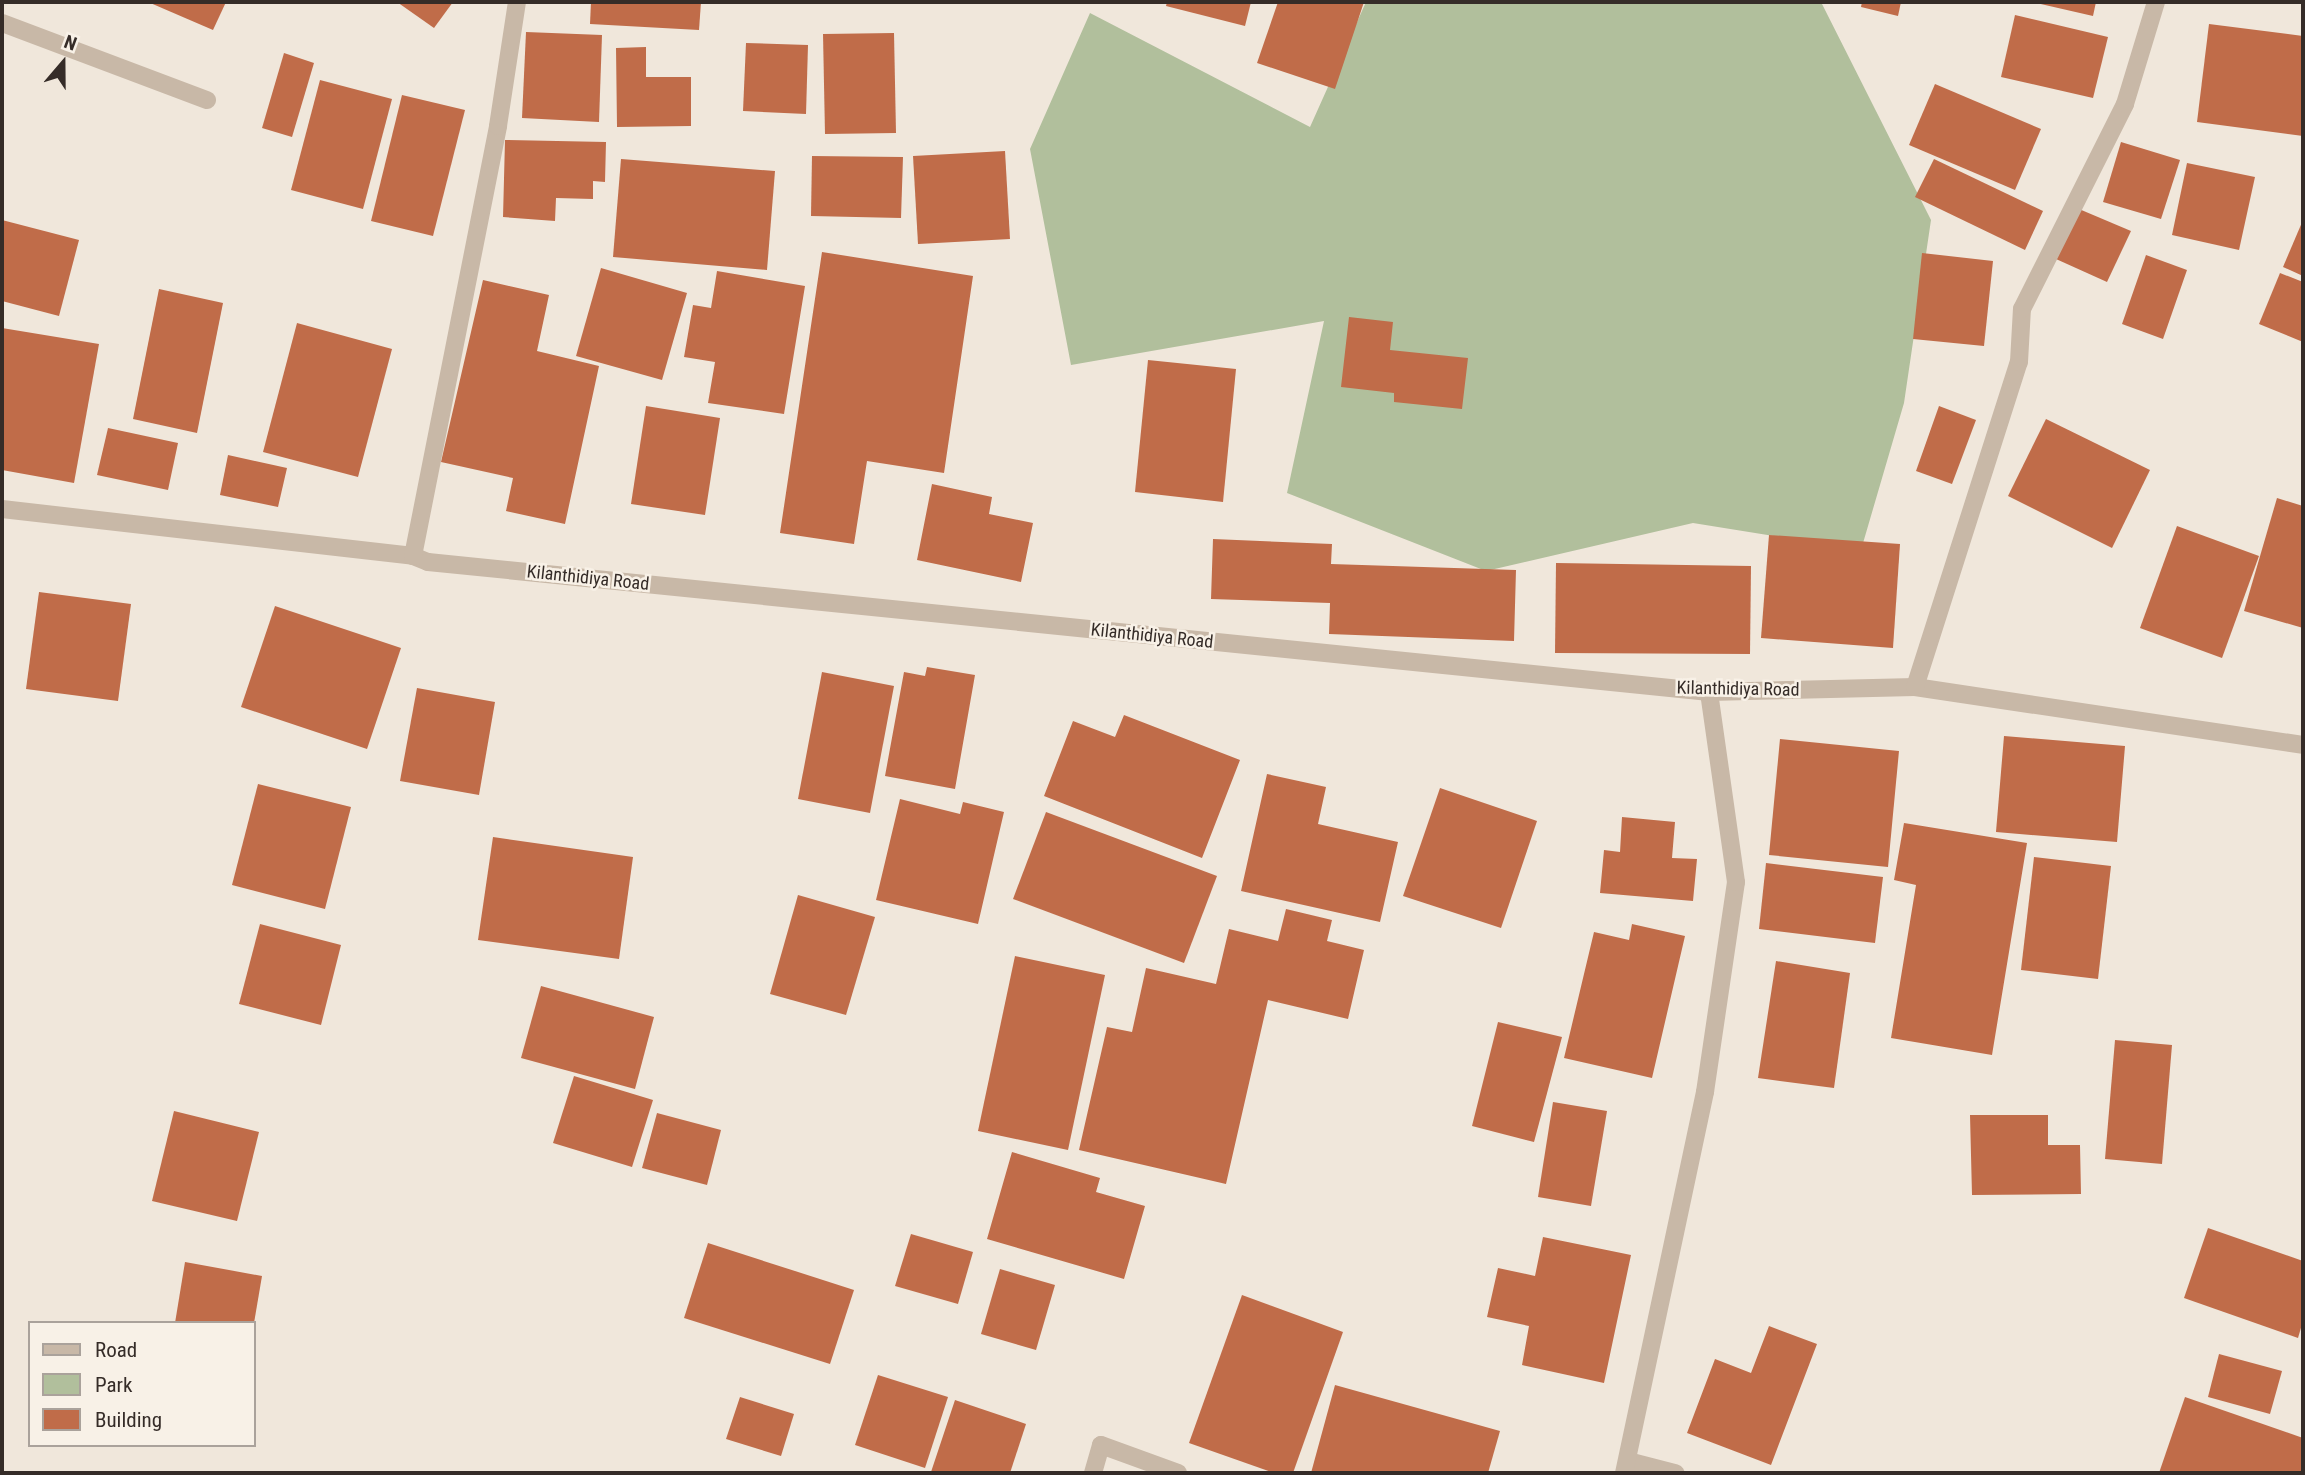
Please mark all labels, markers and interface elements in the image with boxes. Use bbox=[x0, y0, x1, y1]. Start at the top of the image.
north arrow bbox=[28, 28, 98, 98]
text: N bbox=[61, 30, 80, 56]
street label: Kilanthidiya Road bbox=[526, 561, 650, 595]
street label: Kilanthidiya Road bbox=[1090, 619, 1214, 653]
street label: Kilanthidiya Road bbox=[1676, 677, 1800, 701]
legend bbox=[28, 1321, 256, 1447]
text: Road bbox=[95, 1338, 137, 1362]
text: Park bbox=[95, 1373, 132, 1397]
text: Building bbox=[95, 1408, 162, 1432]

